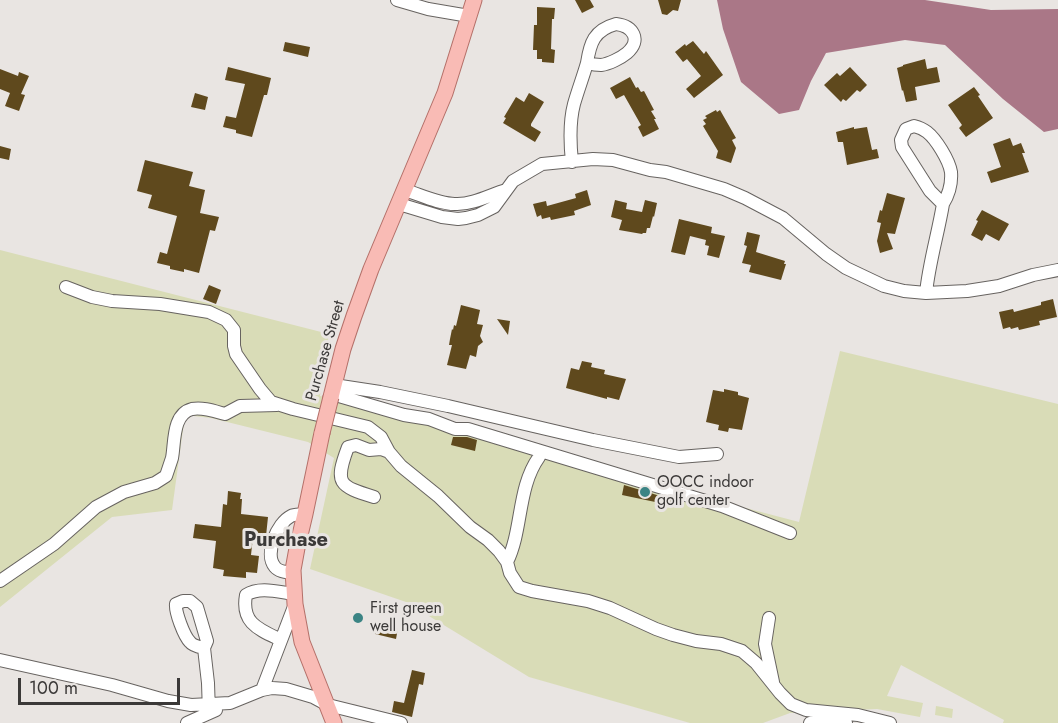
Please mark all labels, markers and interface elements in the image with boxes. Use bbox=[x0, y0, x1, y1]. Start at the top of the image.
street label: Purchase Street bbox=[303, 299, 349, 403]
place label: OOCC indoor golf center bbox=[657, 473, 754, 511]
marker: OOCC indoor golf center bbox=[638, 485, 652, 499]
district label: Purchase bbox=[244, 529, 328, 553]
place label: First green well house bbox=[370, 599, 442, 637]
marker: First green well house bbox=[351, 611, 365, 625]
scale bar bbox=[21, 666, 183, 704]
text: 100 m bbox=[29, 675, 78, 701]

